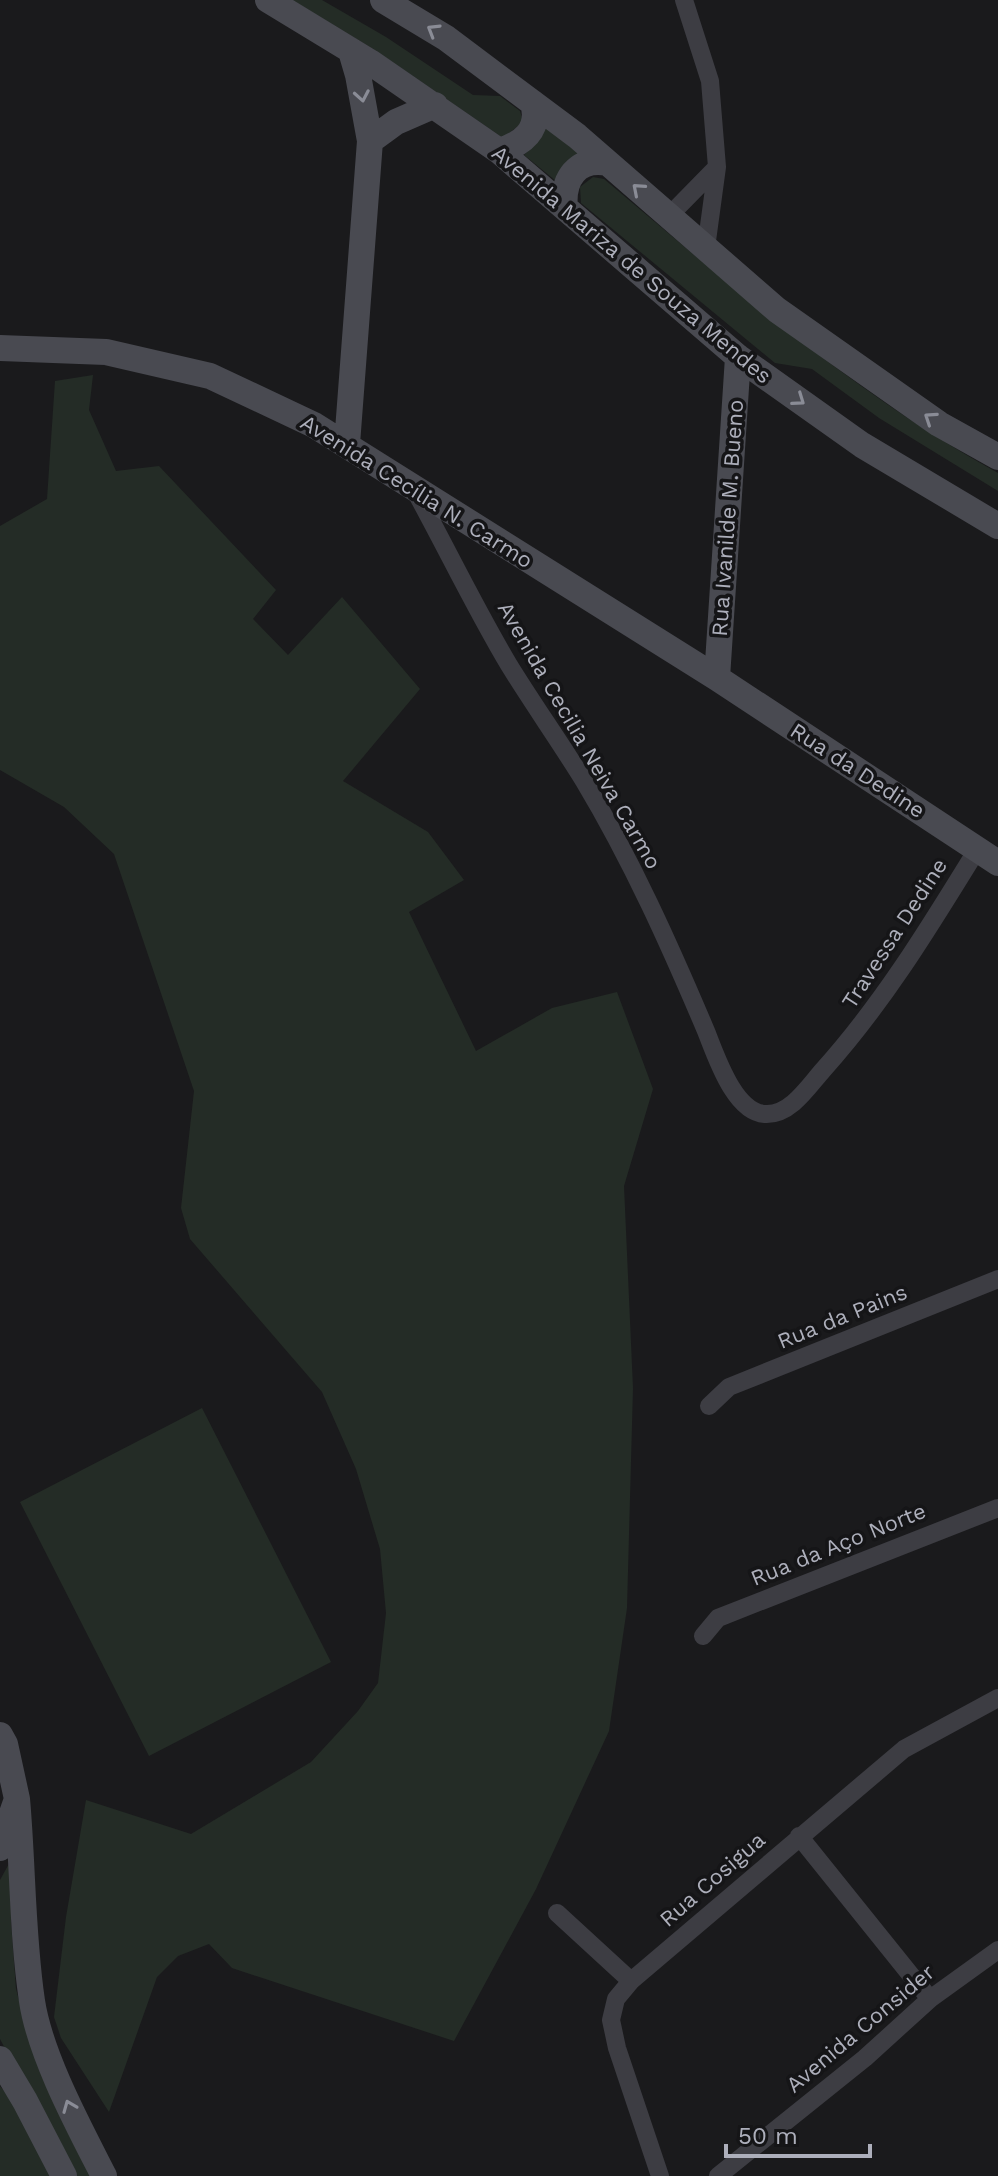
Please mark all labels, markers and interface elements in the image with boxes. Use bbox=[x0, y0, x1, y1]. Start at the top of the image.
one-way arrow bbox=[427, 24, 442, 40]
one-way arrow bbox=[353, 88, 370, 102]
street label: Avenida Mariza de Souza Mendes bbox=[487, 140, 776, 389]
one-way arrow bbox=[633, 184, 648, 198]
one-way arrow bbox=[790, 390, 804, 405]
street label: Rua Ivanilde M. Bueno bbox=[707, 399, 748, 637]
street label: Avenida Cecília N. Carmo bbox=[296, 410, 537, 573]
one-way arrow bbox=[925, 413, 939, 428]
street label: Avenida Cecilia Neiva Carmo bbox=[493, 597, 667, 873]
street label: Rua da Dedine bbox=[786, 718, 930, 823]
street label: Travessa Dedine bbox=[837, 854, 952, 1013]
street label: Rua da Pains bbox=[774, 1279, 911, 1354]
street label: Rua da Aço Norte bbox=[747, 1498, 929, 1591]
street label: Rua Cosigua bbox=[655, 1827, 770, 1932]
street label: Avenida Consider bbox=[781, 1959, 939, 2098]
one-way arrow bbox=[63, 2100, 79, 2114]
scale bar bbox=[726, 2108, 870, 2158]
text: 50 m bbox=[738, 2122, 798, 2150]

